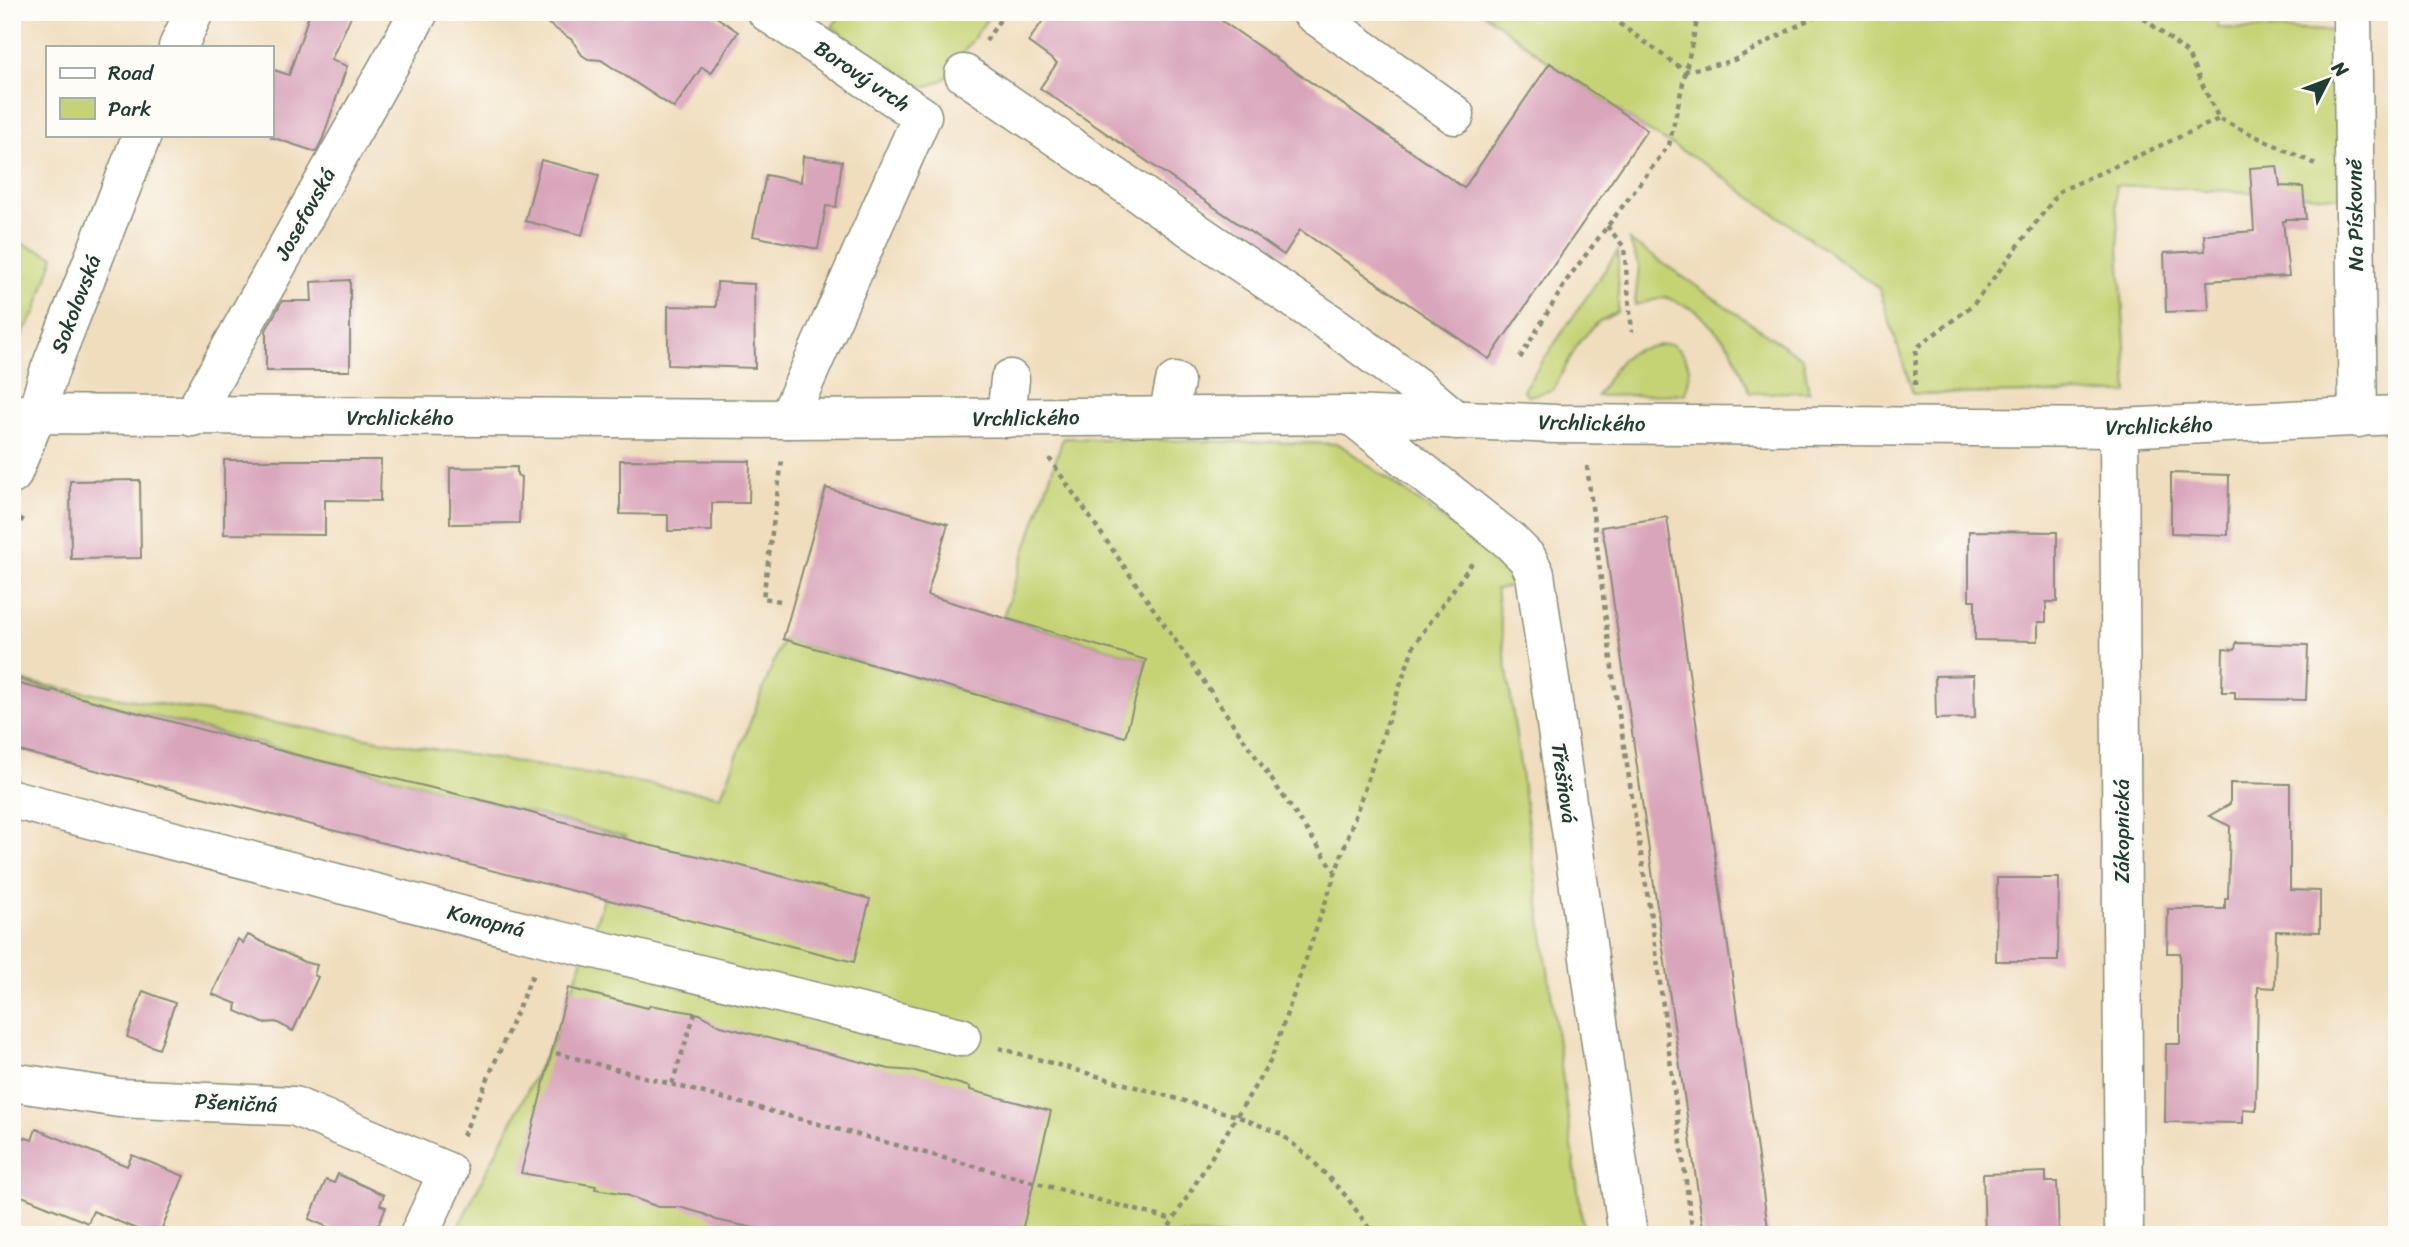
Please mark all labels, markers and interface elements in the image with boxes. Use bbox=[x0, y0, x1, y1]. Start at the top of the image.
street label: Borový vrch bbox=[806, 30, 918, 122]
legend bbox=[46, 46, 273, 136]
north arrow bbox=[2294, 46, 2364, 116]
text: N bbox=[2323, 52, 2357, 86]
text: Road bbox=[108, 54, 155, 92]
text: Park bbox=[108, 90, 151, 128]
street label: Na Pískovně bbox=[2335, 157, 2375, 271]
street label: Josefovská bbox=[263, 160, 346, 269]
street label: Sokolovská bbox=[40, 249, 112, 359]
street label: Vrchlického bbox=[972, 398, 1080, 438]
street label: Vrchlického bbox=[346, 399, 454, 437]
street label: Vrchlického bbox=[1538, 403, 1646, 443]
street label: Vrchlického bbox=[2105, 405, 2214, 447]
street label: Třešňová bbox=[1540, 740, 1589, 826]
street label: Zákopnická bbox=[2103, 778, 2141, 883]
street label: Konopná bbox=[443, 893, 529, 949]
street label: Pšeničná bbox=[194, 1082, 279, 1124]

